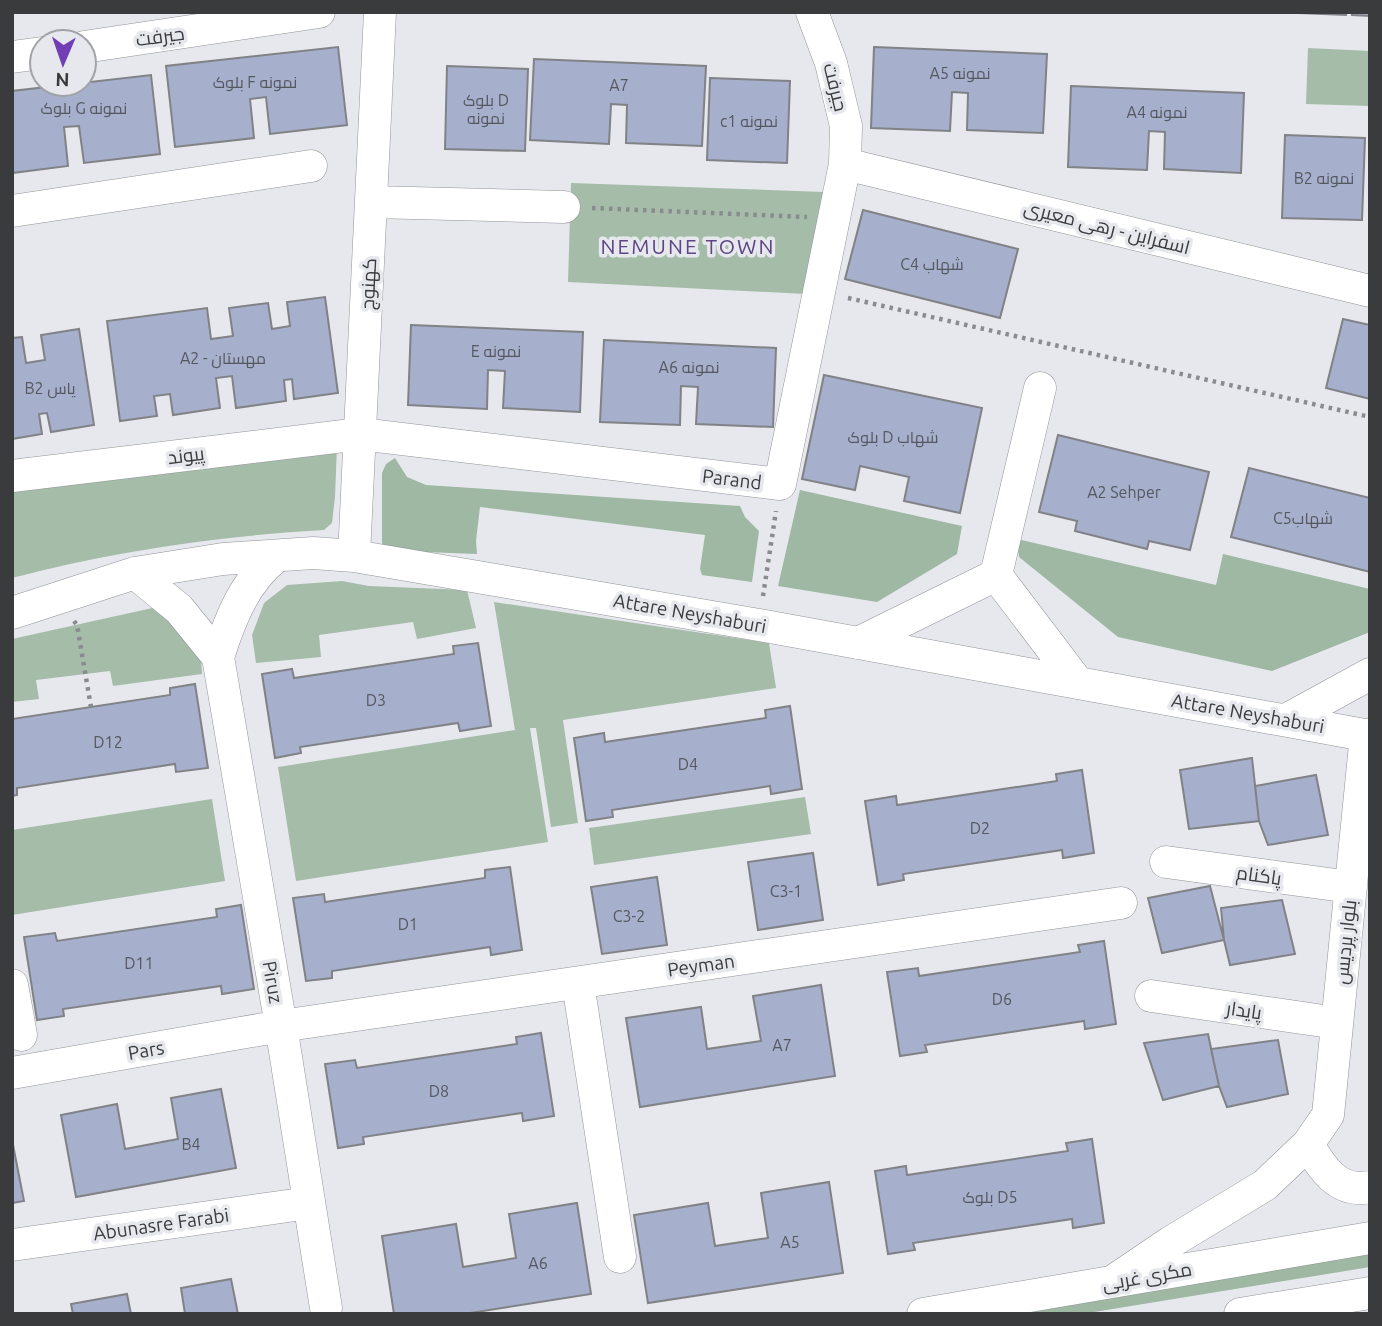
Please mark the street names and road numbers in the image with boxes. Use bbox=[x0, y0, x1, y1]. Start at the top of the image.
street label: جيرفت bbox=[134, 22, 186, 51]
street label: جیرفت bbox=[818, 61, 853, 114]
street label: اسفراين - رهی معیری bbox=[1022, 196, 1192, 259]
street label: كهنوج bbox=[356, 257, 383, 311]
street label: پیوند bbox=[166, 442, 206, 470]
street label: Parand bbox=[701, 464, 763, 494]
street label: Attare Neyshaburi bbox=[612, 589, 768, 637]
street label: Attare Neyshaburi bbox=[1170, 689, 1326, 737]
street label: پاکنام bbox=[1234, 861, 1283, 892]
street label: بلوار پردیس bbox=[1330, 899, 1362, 986]
street label: Peyman bbox=[666, 949, 736, 981]
street label: Piruz bbox=[258, 959, 288, 1005]
street label: پایدار bbox=[1223, 996, 1263, 1025]
street label: Pars bbox=[126, 1036, 166, 1064]
street label: Abunasre Farabi bbox=[92, 1204, 230, 1244]
street label: مکری غربی bbox=[1100, 1257, 1194, 1296]

